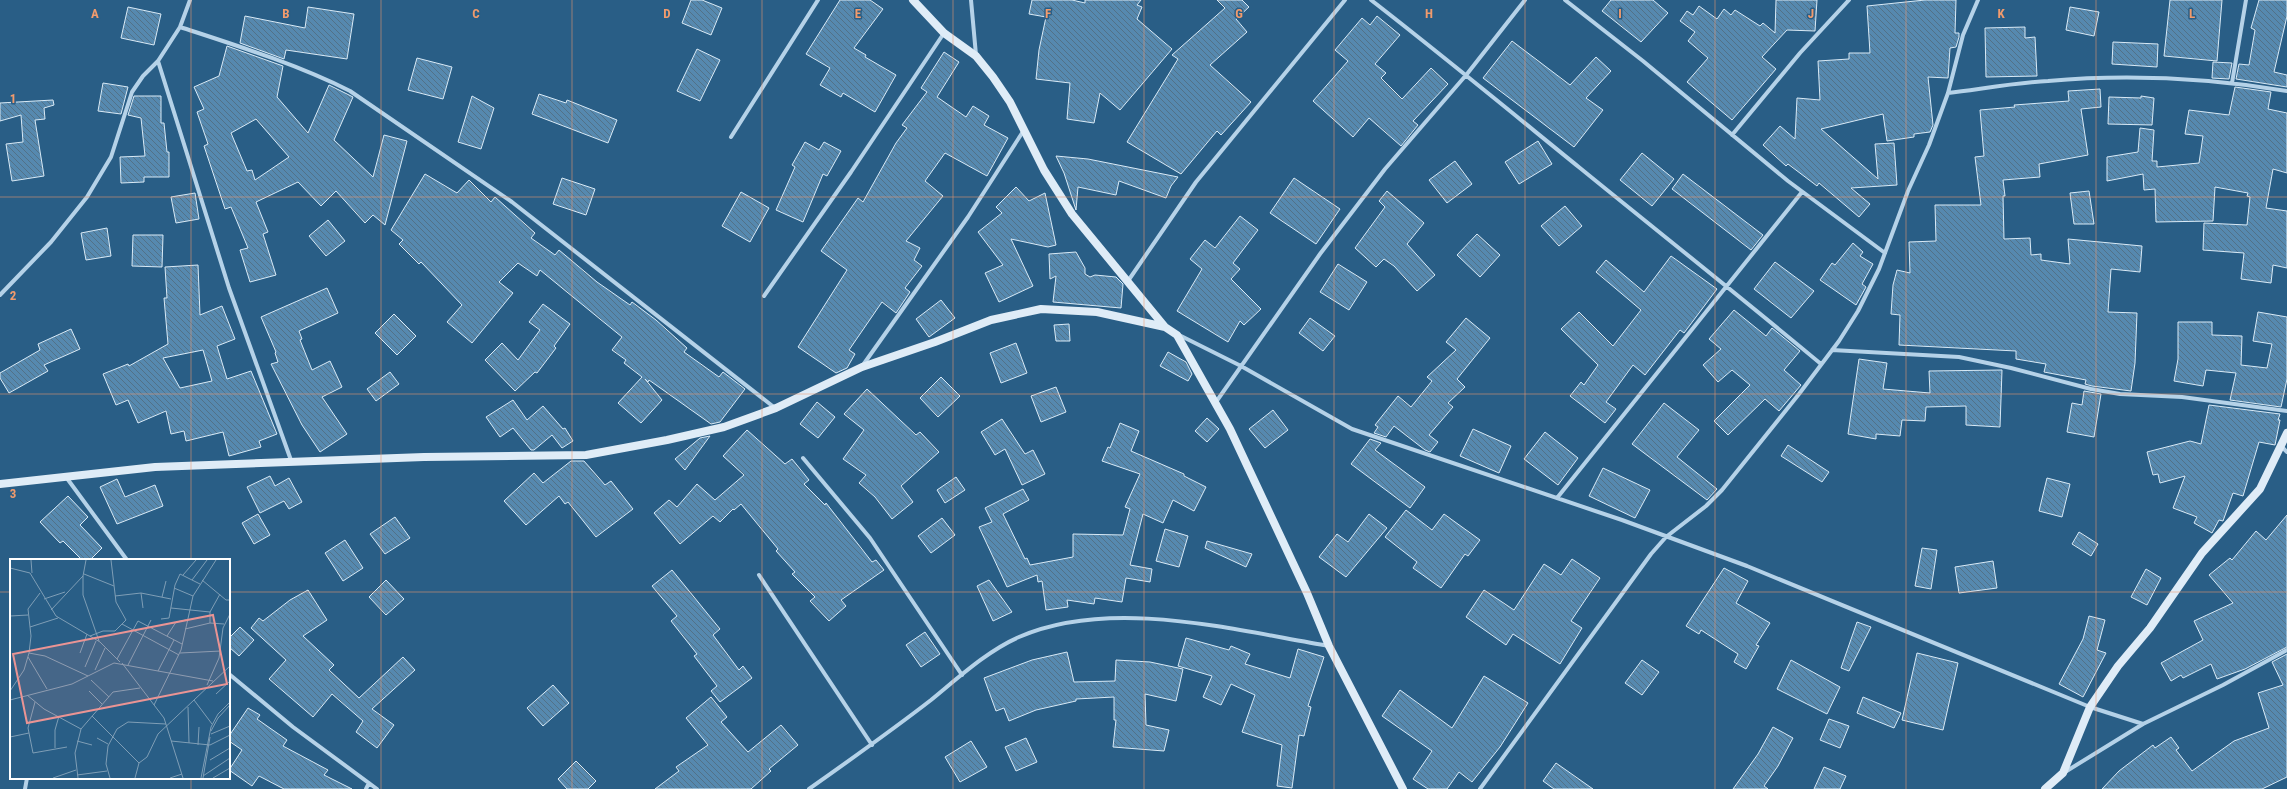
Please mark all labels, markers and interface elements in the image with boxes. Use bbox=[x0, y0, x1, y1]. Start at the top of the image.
text: A bbox=[91, 6, 99, 21]
text: B bbox=[282, 6, 290, 21]
text: C bbox=[472, 6, 480, 21]
text: D bbox=[663, 6, 671, 21]
text: E bbox=[855, 6, 862, 21]
text: F bbox=[1045, 6, 1051, 21]
text: G bbox=[1235, 6, 1243, 21]
text: H bbox=[1425, 6, 1433, 21]
text: I bbox=[1618, 6, 1622, 21]
text: J bbox=[1808, 6, 1814, 21]
text: K bbox=[1997, 6, 2005, 21]
text: L bbox=[2189, 6, 2195, 21]
text: 1 bbox=[10, 91, 16, 106]
text: 2 bbox=[10, 288, 17, 303]
text: 3 bbox=[10, 486, 16, 501]
inset map bbox=[10, 559, 230, 779]

